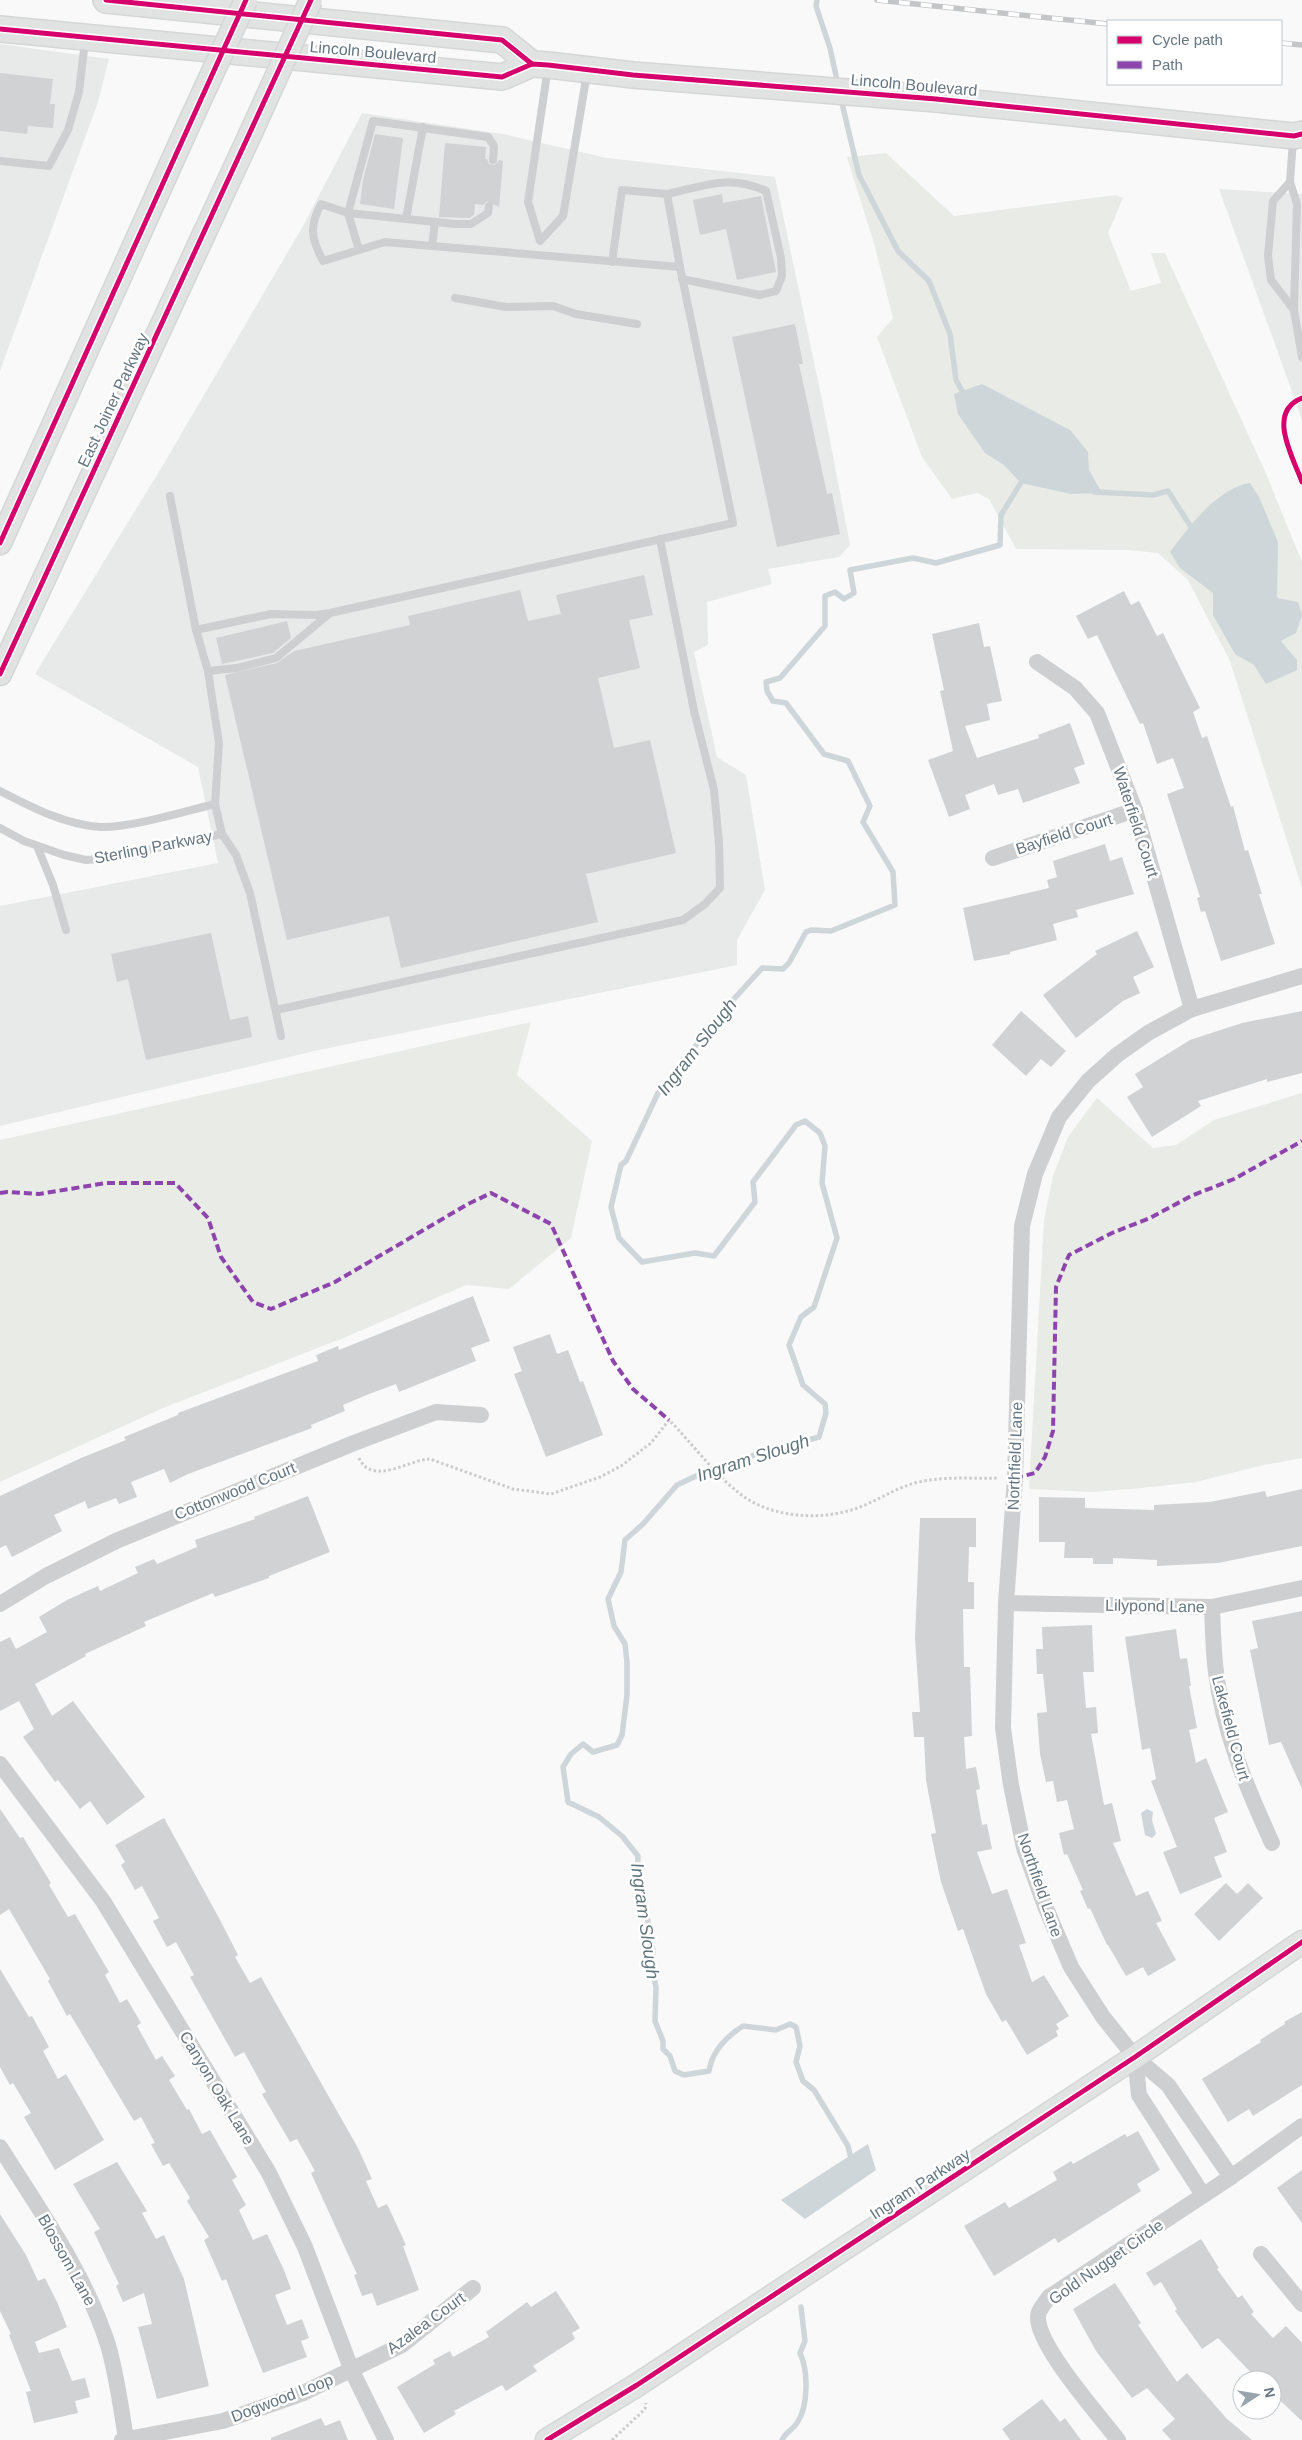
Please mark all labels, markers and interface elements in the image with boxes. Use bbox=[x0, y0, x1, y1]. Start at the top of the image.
legend bbox=[1107, 20, 1282, 85]
text: Cycle path bbox=[1152, 31, 1223, 48]
street label: Lincoln Boulevard bbox=[309, 38, 437, 66]
text: Path bbox=[1152, 56, 1183, 73]
street label: Lincoln Boulevard bbox=[850, 71, 978, 99]
street label: East Joiner Parkway bbox=[74, 330, 152, 470]
street label: Waterfield Court bbox=[1110, 765, 1162, 880]
street label: Bayfield Court bbox=[1014, 810, 1115, 858]
street label: Sterling Parkway bbox=[92, 827, 214, 867]
water label: Ingram Slough bbox=[653, 995, 741, 1099]
street label: Northfield Lane bbox=[1005, 1401, 1025, 1511]
water label: Ingram Slough bbox=[694, 1430, 812, 1486]
street label: Cottonwood Court bbox=[172, 1459, 298, 1523]
street label: Lilypond Lane bbox=[1105, 1597, 1205, 1615]
street label: Lakefield Court bbox=[1209, 1674, 1253, 1783]
street label: Northfield Lane bbox=[1014, 1831, 1066, 1939]
water label: Ingram Slough bbox=[627, 1862, 663, 1980]
street label: Canyon Oak Lane bbox=[176, 2028, 258, 2148]
street label: Ingram Parkway bbox=[867, 2145, 973, 2223]
street label: Blossom Lane bbox=[35, 2212, 99, 2309]
street label: Gold Nugget Circle bbox=[1046, 2216, 1166, 2308]
street label: Azalea Court bbox=[384, 2289, 469, 2357]
north arrow bbox=[1232, 2370, 1282, 2420]
street label: Dogwood Loop bbox=[229, 2371, 335, 2425]
text: N bbox=[1261, 2386, 1279, 2399]

